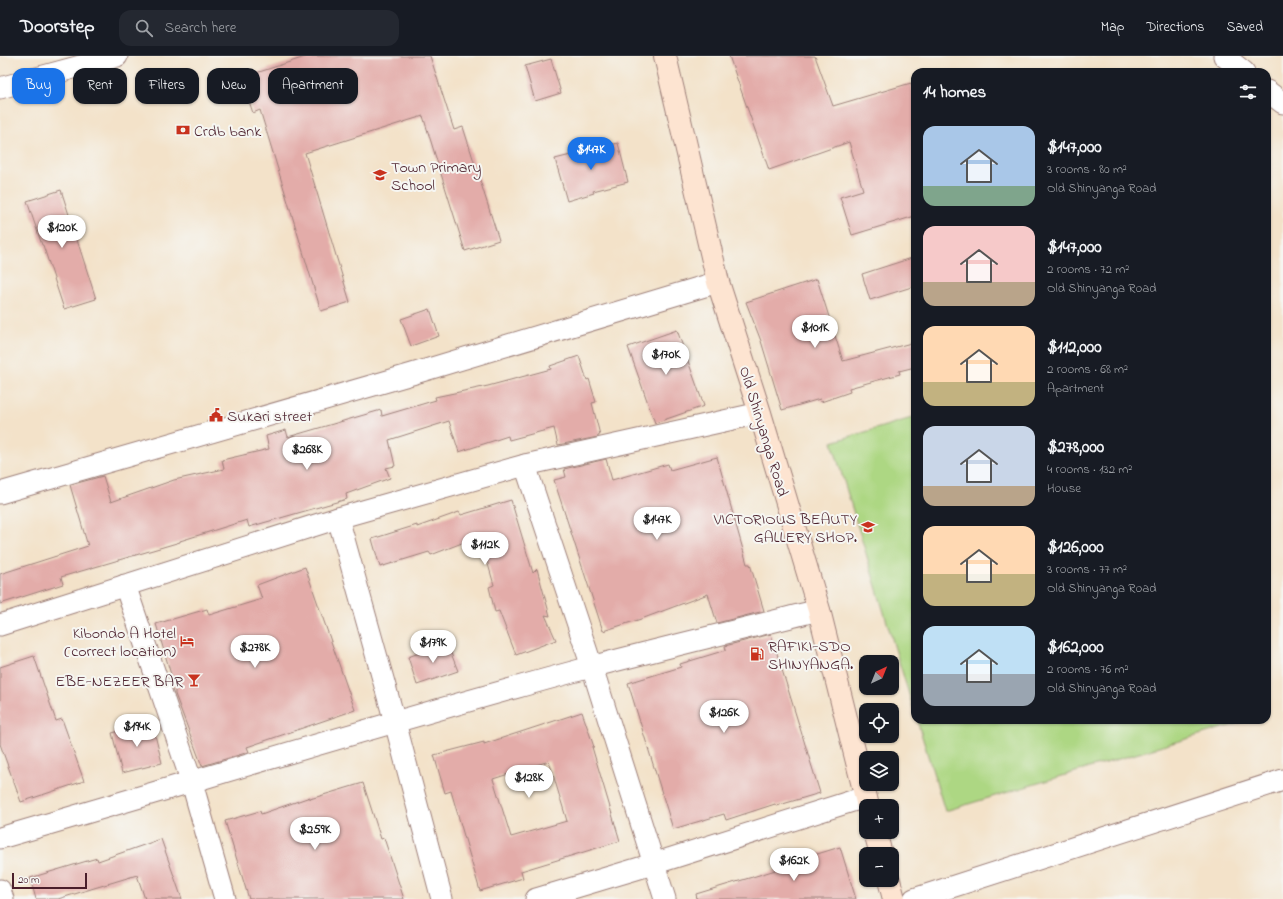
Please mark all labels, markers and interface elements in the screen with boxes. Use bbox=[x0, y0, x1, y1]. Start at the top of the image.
search box bbox=[119, 10, 399, 46]
text: Doorstep bbox=[20, 14, 95, 41]
icon: search bbox=[133, 17, 155, 39]
text: Search here bbox=[165, 17, 236, 39]
text: Map bbox=[1101, 17, 1124, 38]
text: Directions bbox=[1146, 17, 1204, 38]
text: Saved bbox=[1226, 17, 1263, 38]
chip: Buy bbox=[12, 68, 65, 104]
chip: Rent bbox=[73, 68, 127, 104]
chip: Filters bbox=[135, 68, 199, 104]
chip: New bbox=[207, 68, 260, 104]
chip: Apartment bbox=[268, 68, 358, 104]
text: 14 homes bbox=[923, 80, 986, 105]
icon: filters bbox=[1237, 81, 1259, 103]
place label: Crdb bank bbox=[194, 120, 262, 144]
bank icon: Crdb bank bbox=[175, 122, 191, 138]
text: $147,000 bbox=[1047, 135, 1102, 160]
pin: $147K bbox=[563, 137, 619, 171]
text: $147K bbox=[576, 140, 606, 159]
icon: home bbox=[955, 142, 1003, 190]
place label: Town Primary School bbox=[391, 156, 481, 198]
text: 3 rooms · 80 m² bbox=[1047, 160, 1127, 179]
school or university icon: Town Primary School bbox=[372, 167, 388, 183]
text: Old Shinyanga Road bbox=[1047, 179, 1157, 198]
pin: $120K bbox=[34, 215, 90, 249]
text: $120K bbox=[47, 218, 77, 237]
text: $147,000 bbox=[1047, 235, 1102, 260]
icon: home bbox=[955, 242, 1003, 290]
text: 2 rooms · 72 m² bbox=[1047, 260, 1129, 279]
text: Old Shinyanga Road bbox=[1047, 279, 1157, 298]
pin: $101K bbox=[787, 315, 843, 349]
text: $101K bbox=[801, 318, 829, 337]
text: $112,000 bbox=[1047, 335, 1102, 360]
pin: $170K bbox=[638, 342, 694, 376]
icon: home bbox=[955, 342, 1003, 390]
text: $170K bbox=[651, 345, 681, 364]
text: 2 rooms · 68 m² bbox=[1047, 360, 1128, 379]
street label: Old Shinyanga Road bbox=[732, 364, 794, 500]
text: Apartment bbox=[1047, 379, 1104, 398]
place label: Sukari street bbox=[227, 405, 313, 429]
public building icon: Sukari street bbox=[208, 407, 224, 423]
text: $278,000 bbox=[1047, 435, 1104, 460]
pin: $268K bbox=[279, 437, 335, 471]
text: $268K bbox=[291, 440, 323, 459]
icon: home bbox=[955, 442, 1003, 490]
text: 4 rooms · 132 m² bbox=[1047, 460, 1132, 479]
text: House bbox=[1047, 479, 1081, 498]
pin: $147K bbox=[629, 507, 685, 541]
place label: VICTORIOUS BEAUTY GALLERY SHOP. bbox=[713, 508, 858, 550]
text: $147K bbox=[642, 510, 672, 529]
school or university icon: VICTORIOUS BEAUTY GALLERY SHOP. bbox=[860, 519, 876, 535]
pin: $112K bbox=[457, 532, 513, 566]
text: $112K bbox=[471, 535, 499, 554]
text: $126,000 bbox=[1047, 535, 1104, 560]
icon: home bbox=[955, 542, 1003, 590]
text: 3 rooms · 77 m² bbox=[1047, 560, 1127, 579]
text: Old Shinyanga Road bbox=[1047, 579, 1157, 598]
place label: Kibondo A Hotel (correct location) bbox=[64, 622, 176, 664]
pin: $179K bbox=[405, 630, 461, 664]
hotel icon: Kibondo A Hotel (correct location) bbox=[179, 633, 195, 649]
text: $179K bbox=[419, 633, 447, 652]
pin: $278K bbox=[227, 635, 283, 669]
place label: RAFIKI-SDO SHINYANGA. bbox=[768, 635, 853, 677]
text: $162,000 bbox=[1047, 635, 1104, 660]
text: $278K bbox=[240, 638, 270, 657]
icon: home bbox=[955, 642, 1003, 690]
fuel station icon: RAFIKI-SDO SHINYANGA. bbox=[749, 646, 765, 662]
north arrow bbox=[859, 655, 899, 695]
map controls bbox=[859, 655, 899, 887]
text: 2 rooms · 76 m² bbox=[1047, 660, 1129, 679]
place label: EBE-NEZEER BAR bbox=[56, 670, 183, 694]
bar icon: EBE-NEZEER BAR bbox=[186, 672, 202, 688]
text: Old Shinyanga Road bbox=[1047, 679, 1157, 698]
pin: $126K bbox=[696, 700, 752, 734]
text: $126K bbox=[709, 703, 739, 722]
button: locate bbox=[859, 703, 899, 743]
pin: $194K bbox=[109, 714, 165, 748]
text: $194K bbox=[123, 717, 151, 736]
button: layers bbox=[859, 751, 899, 791]
pin: $128K bbox=[501, 765, 557, 799]
text: $128K bbox=[514, 768, 544, 787]
button: + bbox=[859, 799, 899, 839]
pin: $259K bbox=[287, 817, 343, 851]
text: $259K bbox=[299, 820, 331, 839]
button: − bbox=[859, 847, 899, 887]
pin: $162K bbox=[766, 848, 822, 882]
text: $162K bbox=[779, 851, 809, 870]
scale bar bbox=[12, 871, 87, 890]
text: 20 m bbox=[18, 872, 40, 888]

